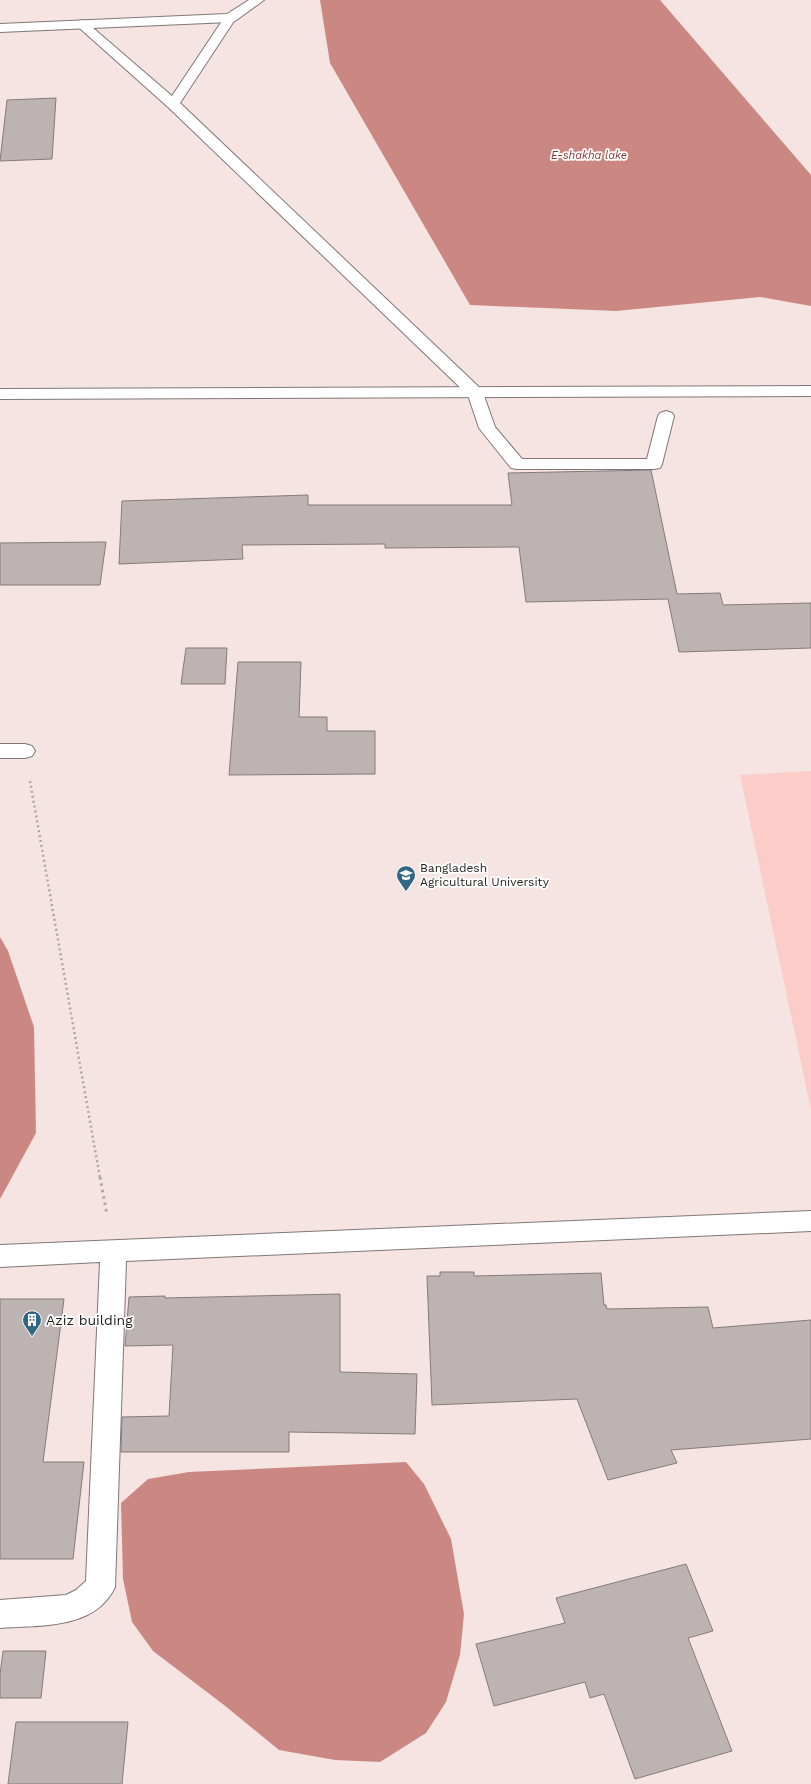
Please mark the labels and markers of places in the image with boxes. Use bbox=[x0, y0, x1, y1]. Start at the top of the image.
place label: Bangladesh Agricultural University bbox=[420, 861, 550, 889]
school or university icon: Bangladesh Agricultural University bbox=[395, 864, 417, 892]
building icon: Aziz building bbox=[21, 1309, 43, 1337]
place label: Aziz building bbox=[46, 1312, 133, 1328]

